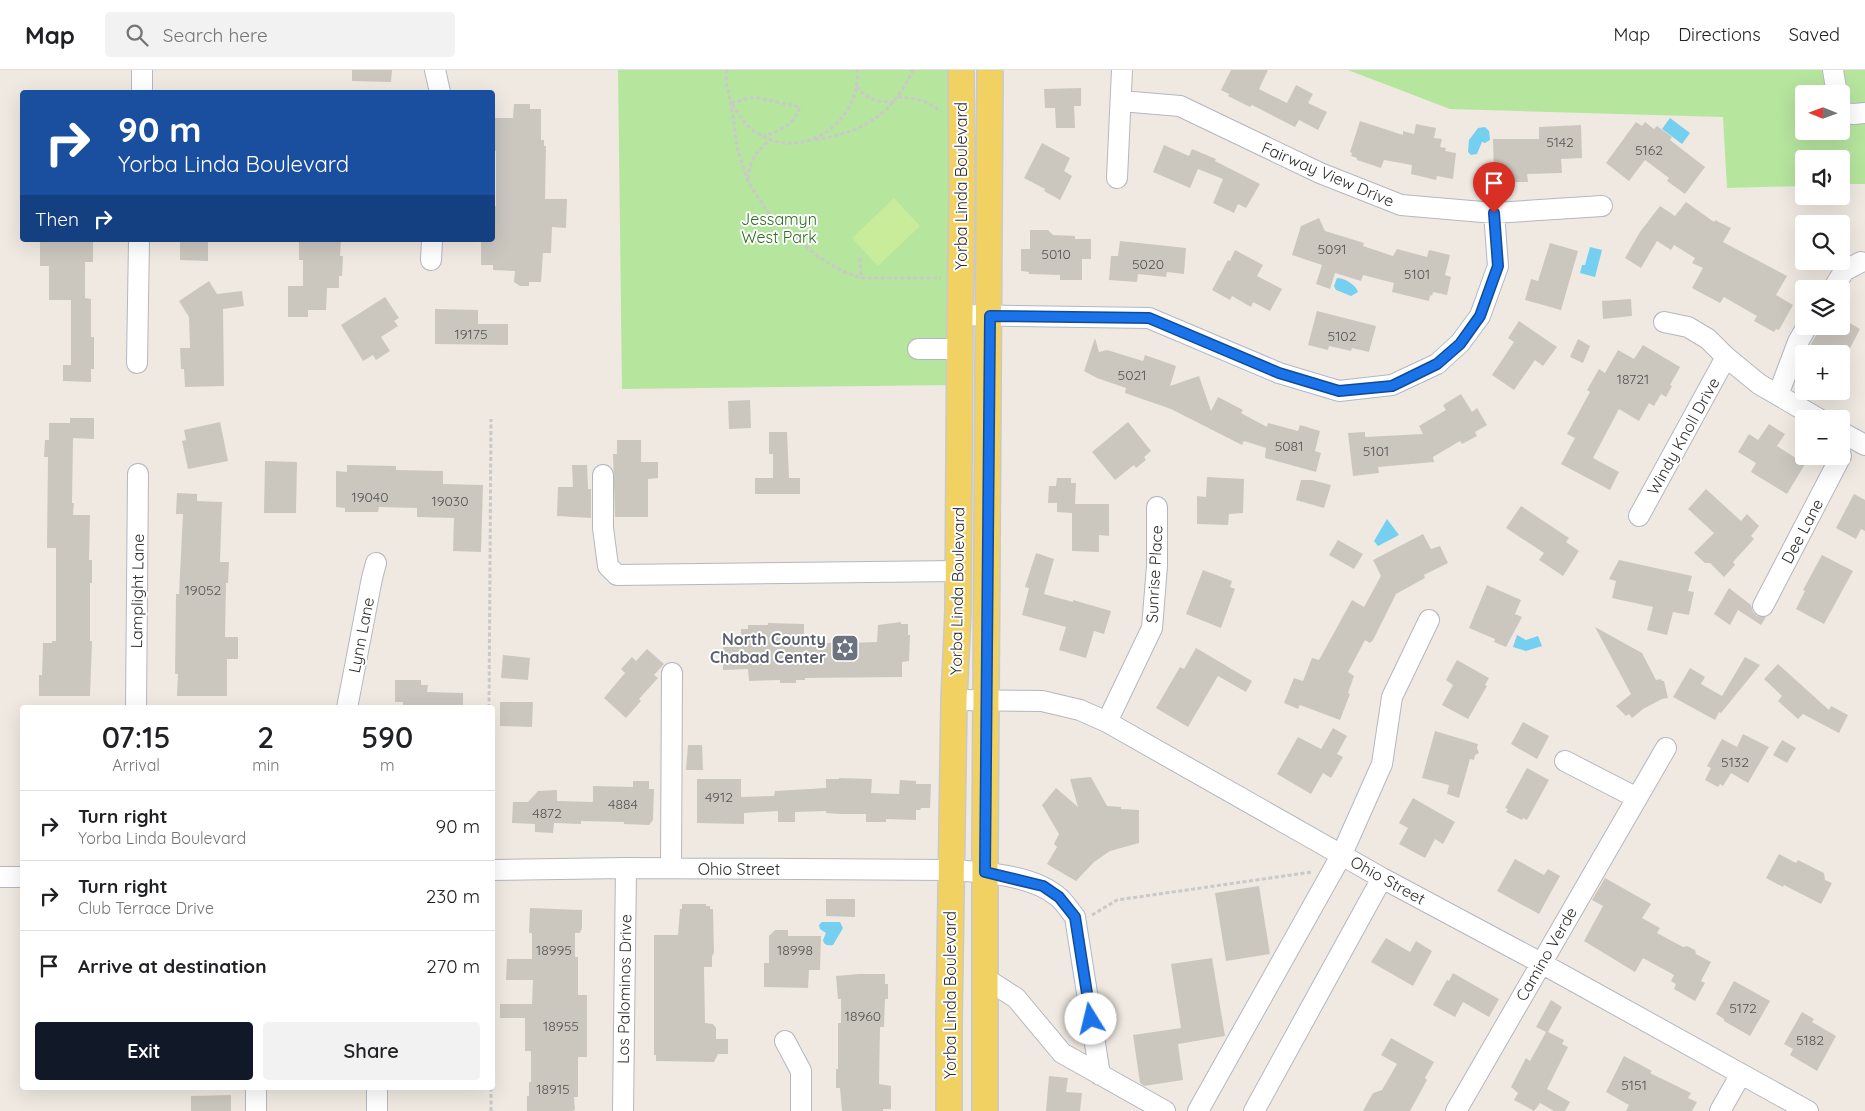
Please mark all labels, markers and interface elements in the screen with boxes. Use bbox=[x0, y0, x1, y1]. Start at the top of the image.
search box bbox=[105, 12, 455, 57]
text: Map bbox=[25, 20, 75, 50]
icon: search bbox=[123, 21, 151, 49]
text: Search here bbox=[163, 23, 268, 47]
text: Map bbox=[1613, 23, 1650, 46]
text: Directions bbox=[1678, 23, 1761, 46]
text: Saved bbox=[1789, 23, 1840, 46]
north arrow bbox=[1795, 85, 1850, 140]
map controls bbox=[1795, 85, 1850, 465]
street label: Yorba Linda Boulevard bbox=[951, 102, 971, 270]
text: 90 m bbox=[118, 107, 201, 151]
icon: right bbox=[35, 110, 100, 175]
house number: 5142 bbox=[1546, 133, 1574, 151]
street label: Fairway View Drive bbox=[1259, 137, 1397, 211]
house number: 5162 bbox=[1635, 141, 1663, 159]
text: Yorba Linda Boulevard bbox=[118, 150, 349, 178]
button: sound bbox=[1795, 150, 1850, 205]
pin bbox=[1473, 162, 1515, 213]
icon: arrive bbox=[1480, 169, 1508, 197]
icon: right bbox=[89, 205, 117, 233]
text: Then bbox=[35, 207, 79, 231]
park label: Jessamyn West Park bbox=[741, 209, 817, 247]
button: search bbox=[1795, 215, 1850, 270]
house number: 5091 bbox=[1317, 240, 1347, 258]
house number: 5010 bbox=[1041, 245, 1071, 263]
house number: 5020 bbox=[1132, 255, 1164, 273]
house number: 5101 bbox=[1404, 265, 1430, 283]
button: layers bbox=[1795, 280, 1850, 335]
house number: 19175 bbox=[454, 325, 488, 343]
house number: 5102 bbox=[1328, 327, 1357, 345]
button: + bbox=[1795, 345, 1850, 400]
house number: 5021 bbox=[1118, 366, 1146, 384]
house number: 18721 bbox=[1617, 370, 1649, 388]
street label: Windy Knoll Drive bbox=[1642, 374, 1724, 498]
button: − bbox=[1795, 410, 1850, 465]
house number: 5081 bbox=[1275, 437, 1303, 455]
house number: 5101 bbox=[1363, 442, 1389, 460]
house number: 19040 bbox=[351, 488, 389, 506]
house number: 19030 bbox=[432, 492, 469, 510]
street label: Dee Lane bbox=[1777, 495, 1827, 567]
street label: Yorba Linda Boulevard bbox=[946, 507, 968, 675]
street label: Sunrise Place bbox=[1141, 524, 1167, 624]
street label: Lamplight Lane bbox=[126, 533, 148, 649]
house number: 19052 bbox=[185, 581, 222, 599]
street label: Lynn Lane bbox=[344, 595, 378, 675]
place label: North County Chabad Center bbox=[710, 629, 826, 667]
synagogue icon: North County Chabad Center bbox=[830, 633, 860, 663]
text: 07:15 bbox=[102, 718, 170, 756]
text: 2 bbox=[257, 718, 274, 756]
text: 590 bbox=[361, 718, 413, 756]
house number: 5132 bbox=[1721, 753, 1749, 771]
text: Arrival bbox=[112, 755, 160, 775]
text: min bbox=[252, 755, 279, 775]
text: m bbox=[380, 755, 395, 775]
house number: 4912 bbox=[705, 788, 733, 806]
house number: 4884 bbox=[608, 795, 638, 813]
text: Turn right bbox=[78, 804, 167, 828]
house number: 4872 bbox=[532, 804, 562, 822]
icon: right bbox=[35, 812, 63, 840]
text: 90 m bbox=[436, 814, 480, 838]
text: Yorba Linda Boulevard bbox=[78, 828, 246, 848]
street label: Ohio Street bbox=[1347, 851, 1429, 909]
street label: Ohio Street bbox=[698, 859, 780, 879]
text: Turn right bbox=[78, 874, 167, 898]
icon: right bbox=[35, 882, 63, 910]
text: 230 m bbox=[426, 884, 480, 908]
text: Club Terrace Drive bbox=[78, 898, 214, 918]
street label: Camino Verde bbox=[1511, 903, 1581, 1005]
street label: Yorba Linda Boulevard bbox=[940, 911, 960, 1079]
street label: Los Palominos Drive bbox=[613, 914, 635, 1064]
house number: 18995 bbox=[536, 941, 572, 959]
house number: 18998 bbox=[777, 941, 813, 959]
icon: arrive bbox=[35, 952, 63, 980]
text: Arrive at destination bbox=[78, 954, 267, 978]
text: 270 m bbox=[426, 954, 480, 978]
position arrow bbox=[1064, 992, 1116, 1044]
house number: 5172 bbox=[1729, 999, 1757, 1017]
house number: 18960 bbox=[845, 1007, 881, 1025]
house number: 18955 bbox=[543, 1017, 579, 1035]
button: Exit bbox=[35, 1022, 253, 1080]
button: Share bbox=[263, 1022, 480, 1080]
house number: 5182 bbox=[1796, 1031, 1824, 1049]
house number: 5151 bbox=[1621, 1076, 1647, 1094]
house number: 18915 bbox=[536, 1080, 570, 1098]

